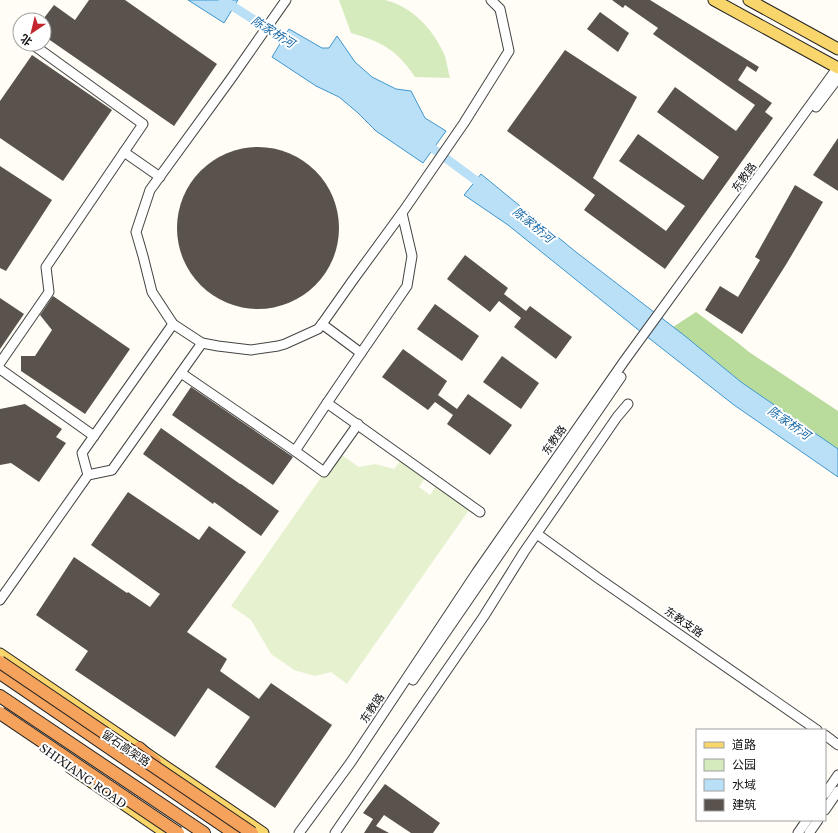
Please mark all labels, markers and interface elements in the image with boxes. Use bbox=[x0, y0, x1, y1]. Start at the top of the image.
north arrow bbox=[12, 12, 52, 52]
water label: 陈家桥河 bbox=[249, 12, 299, 52]
text: 北 bbox=[18, 31, 35, 49]
street label: 东教路 bbox=[729, 160, 759, 194]
water label: 陈家桥河 bbox=[510, 204, 558, 247]
water label: 陈家桥河 bbox=[765, 403, 815, 444]
street label: 东教路 bbox=[539, 422, 569, 458]
street label: 东教支路 bbox=[662, 604, 706, 640]
street label: 东教路 bbox=[357, 690, 387, 726]
street label: 留石高架路 bbox=[99, 727, 153, 769]
legend bbox=[696, 729, 826, 821]
text: 道路 bbox=[732, 737, 756, 752]
street label: SHIXIANG ROAD bbox=[37, 741, 129, 811]
text: 公园 bbox=[732, 757, 756, 772]
text: 水域 bbox=[732, 777, 756, 792]
text: 建筑 bbox=[732, 797, 756, 812]

